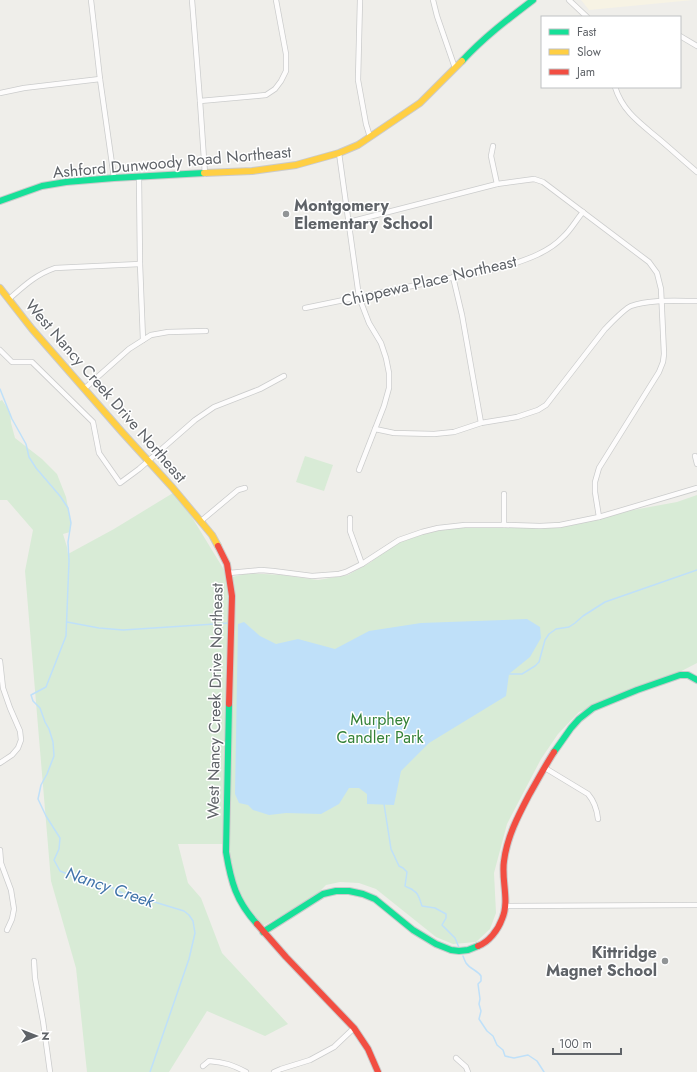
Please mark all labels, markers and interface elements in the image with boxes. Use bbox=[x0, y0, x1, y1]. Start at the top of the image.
legend bbox=[541, 16, 681, 88]
text: Fast bbox=[577, 23, 596, 41]
text: Slow bbox=[577, 43, 602, 61]
text: Jam bbox=[575, 63, 595, 81]
street label: Ashford Dunwoody Road Northeast bbox=[52, 140, 292, 184]
place label: Montgomery Elementary School bbox=[294, 194, 433, 235]
marker: Montgomery Elementary School bbox=[281, 209, 291, 219]
street label: Chippewa Place Northeast bbox=[339, 250, 519, 312]
street label: West Nancy Creek Drive Northeast bbox=[20, 294, 192, 488]
street label: West Nancy Creek Drive Northeast bbox=[201, 583, 229, 819]
park label: Murphey Candler Park bbox=[337, 708, 424, 749]
water label: Nancy Creek bbox=[63, 861, 158, 914]
place label: Kittridge Magnet School bbox=[546, 941, 657, 982]
marker: Kittridge Magnet School bbox=[660, 956, 670, 966]
north arrow bbox=[16, 1016, 56, 1056]
scale bar bbox=[553, 1030, 621, 1056]
text: N bbox=[38, 1032, 54, 1040]
text: 100 m bbox=[559, 1035, 592, 1053]

